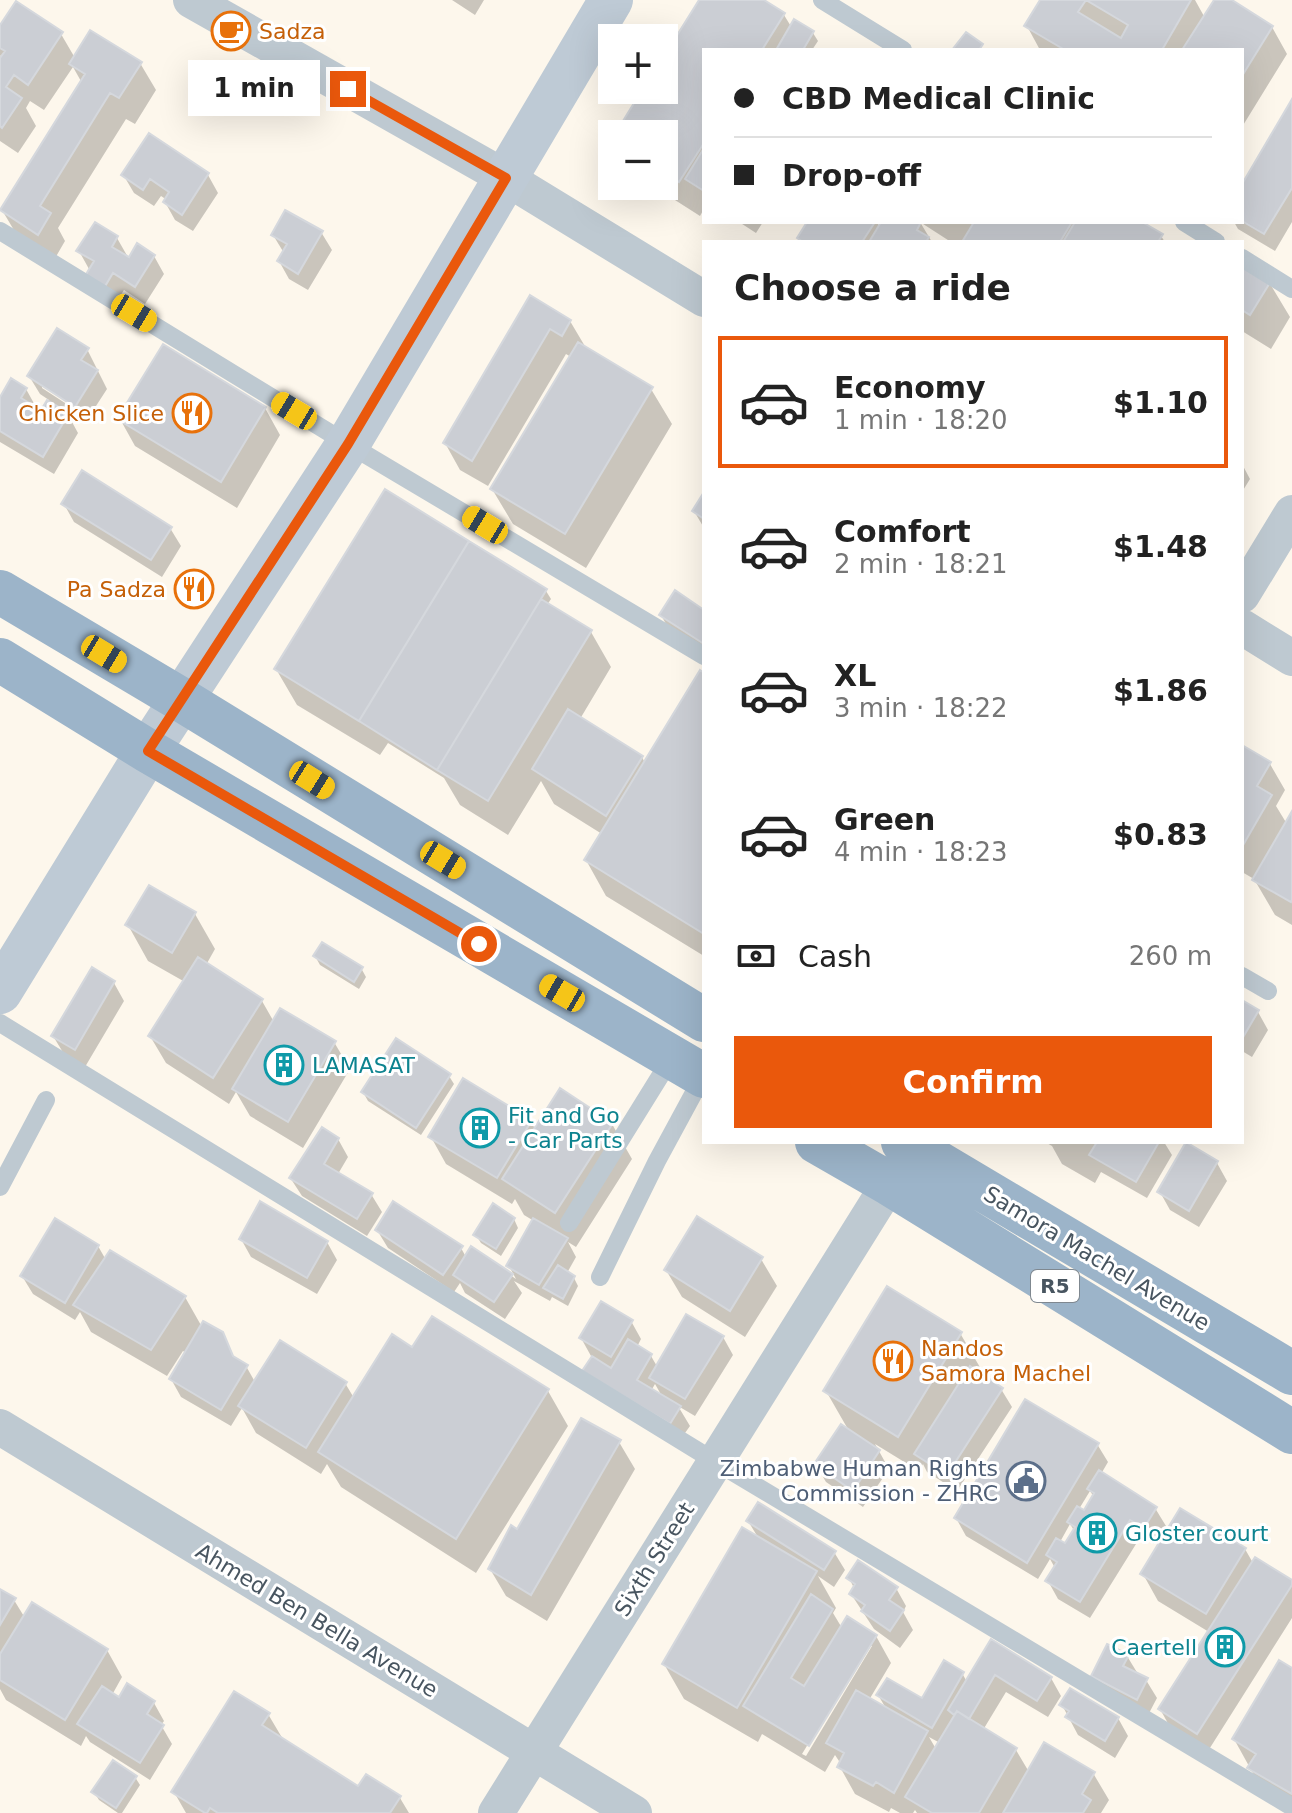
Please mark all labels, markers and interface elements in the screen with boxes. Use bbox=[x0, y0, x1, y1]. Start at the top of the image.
cafe icon: Sadza bbox=[210, 10, 252, 52]
place label: Sadza bbox=[259, 19, 325, 44]
map controls bbox=[598, 24, 678, 200]
button: + bbox=[598, 24, 678, 104]
callout: 1 min bbox=[188, 61, 320, 117]
route end bbox=[330, 71, 366, 107]
text: 1 min bbox=[213, 73, 295, 103]
text: CBD Medical Clinic bbox=[782, 81, 1095, 116]
button: − bbox=[598, 120, 678, 200]
text: Drop-off bbox=[782, 158, 921, 193]
text: Choose a ride bbox=[734, 267, 1011, 308]
car bbox=[107, 290, 161, 336]
icon: car bbox=[738, 366, 810, 438]
text: Economy bbox=[834, 370, 986, 405]
text: $1.10 bbox=[1113, 385, 1208, 420]
car bbox=[267, 388, 321, 434]
restaurant icon: Chicken Slice bbox=[171, 392, 213, 434]
place label: Chicken Slice bbox=[18, 401, 164, 426]
text: 1 min · 18:20 bbox=[834, 405, 1008, 435]
car bbox=[458, 502, 512, 548]
icon: car bbox=[738, 510, 810, 582]
text: Comfort bbox=[834, 514, 971, 549]
text: $1.48 bbox=[1113, 529, 1208, 564]
text: 2 min · 18:21 bbox=[834, 549, 1008, 579]
restaurant icon: Pa Sadza bbox=[173, 568, 215, 610]
place label: Pa Sadza bbox=[67, 577, 166, 602]
car bbox=[77, 631, 131, 677]
icon: car bbox=[738, 654, 810, 726]
text: XL bbox=[834, 658, 876, 693]
text: $1.86 bbox=[1113, 673, 1208, 708]
text: 3 min · 18:22 bbox=[834, 693, 1008, 723]
car bbox=[285, 757, 339, 803]
icon: car bbox=[738, 798, 810, 870]
text: Green bbox=[834, 802, 935, 837]
text: $0.83 bbox=[1113, 817, 1208, 852]
car bbox=[416, 837, 470, 883]
text: 4 min · 18:23 bbox=[834, 837, 1008, 867]
route start bbox=[461, 926, 497, 962]
icon: cash bbox=[734, 934, 778, 978]
text: Cash bbox=[798, 939, 872, 974]
text: 260 m bbox=[1129, 941, 1212, 971]
car bbox=[535, 971, 589, 1015]
button: Confirm bbox=[734, 1036, 1212, 1128]
building icon: LAMASAT bbox=[263, 1044, 305, 1086]
place label: LAMASAT bbox=[312, 1053, 416, 1078]
place label: Fit and Go - Car Parts bbox=[508, 1103, 623, 1153]
building icon: Fit and Go - Car Parts bbox=[459, 1107, 501, 1149]
street label: Samora Machel Avenue bbox=[979, 1181, 1214, 1336]
road number: R5 bbox=[1031, 1270, 1079, 1302]
place label: Nandos Samora Machel bbox=[921, 1336, 1091, 1386]
restaurant icon: Nandos Samora Machel bbox=[872, 1340, 914, 1382]
place label: Zimbabwe Human Rights Commission - ZHRC bbox=[720, 1456, 998, 1506]
public building icon: Zimbabwe Human Rights Commission - ZHRC bbox=[1005, 1460, 1047, 1502]
street label: Sixth Street bbox=[610, 1497, 700, 1621]
building icon: Gloster court bbox=[1076, 1512, 1118, 1554]
place label: Gloster court bbox=[1125, 1521, 1269, 1546]
street label: Ahmed Ben Bella Avenue bbox=[191, 1538, 442, 1703]
building icon: Caertell bbox=[1204, 1626, 1246, 1668]
place label: Caertell bbox=[1111, 1635, 1197, 1660]

